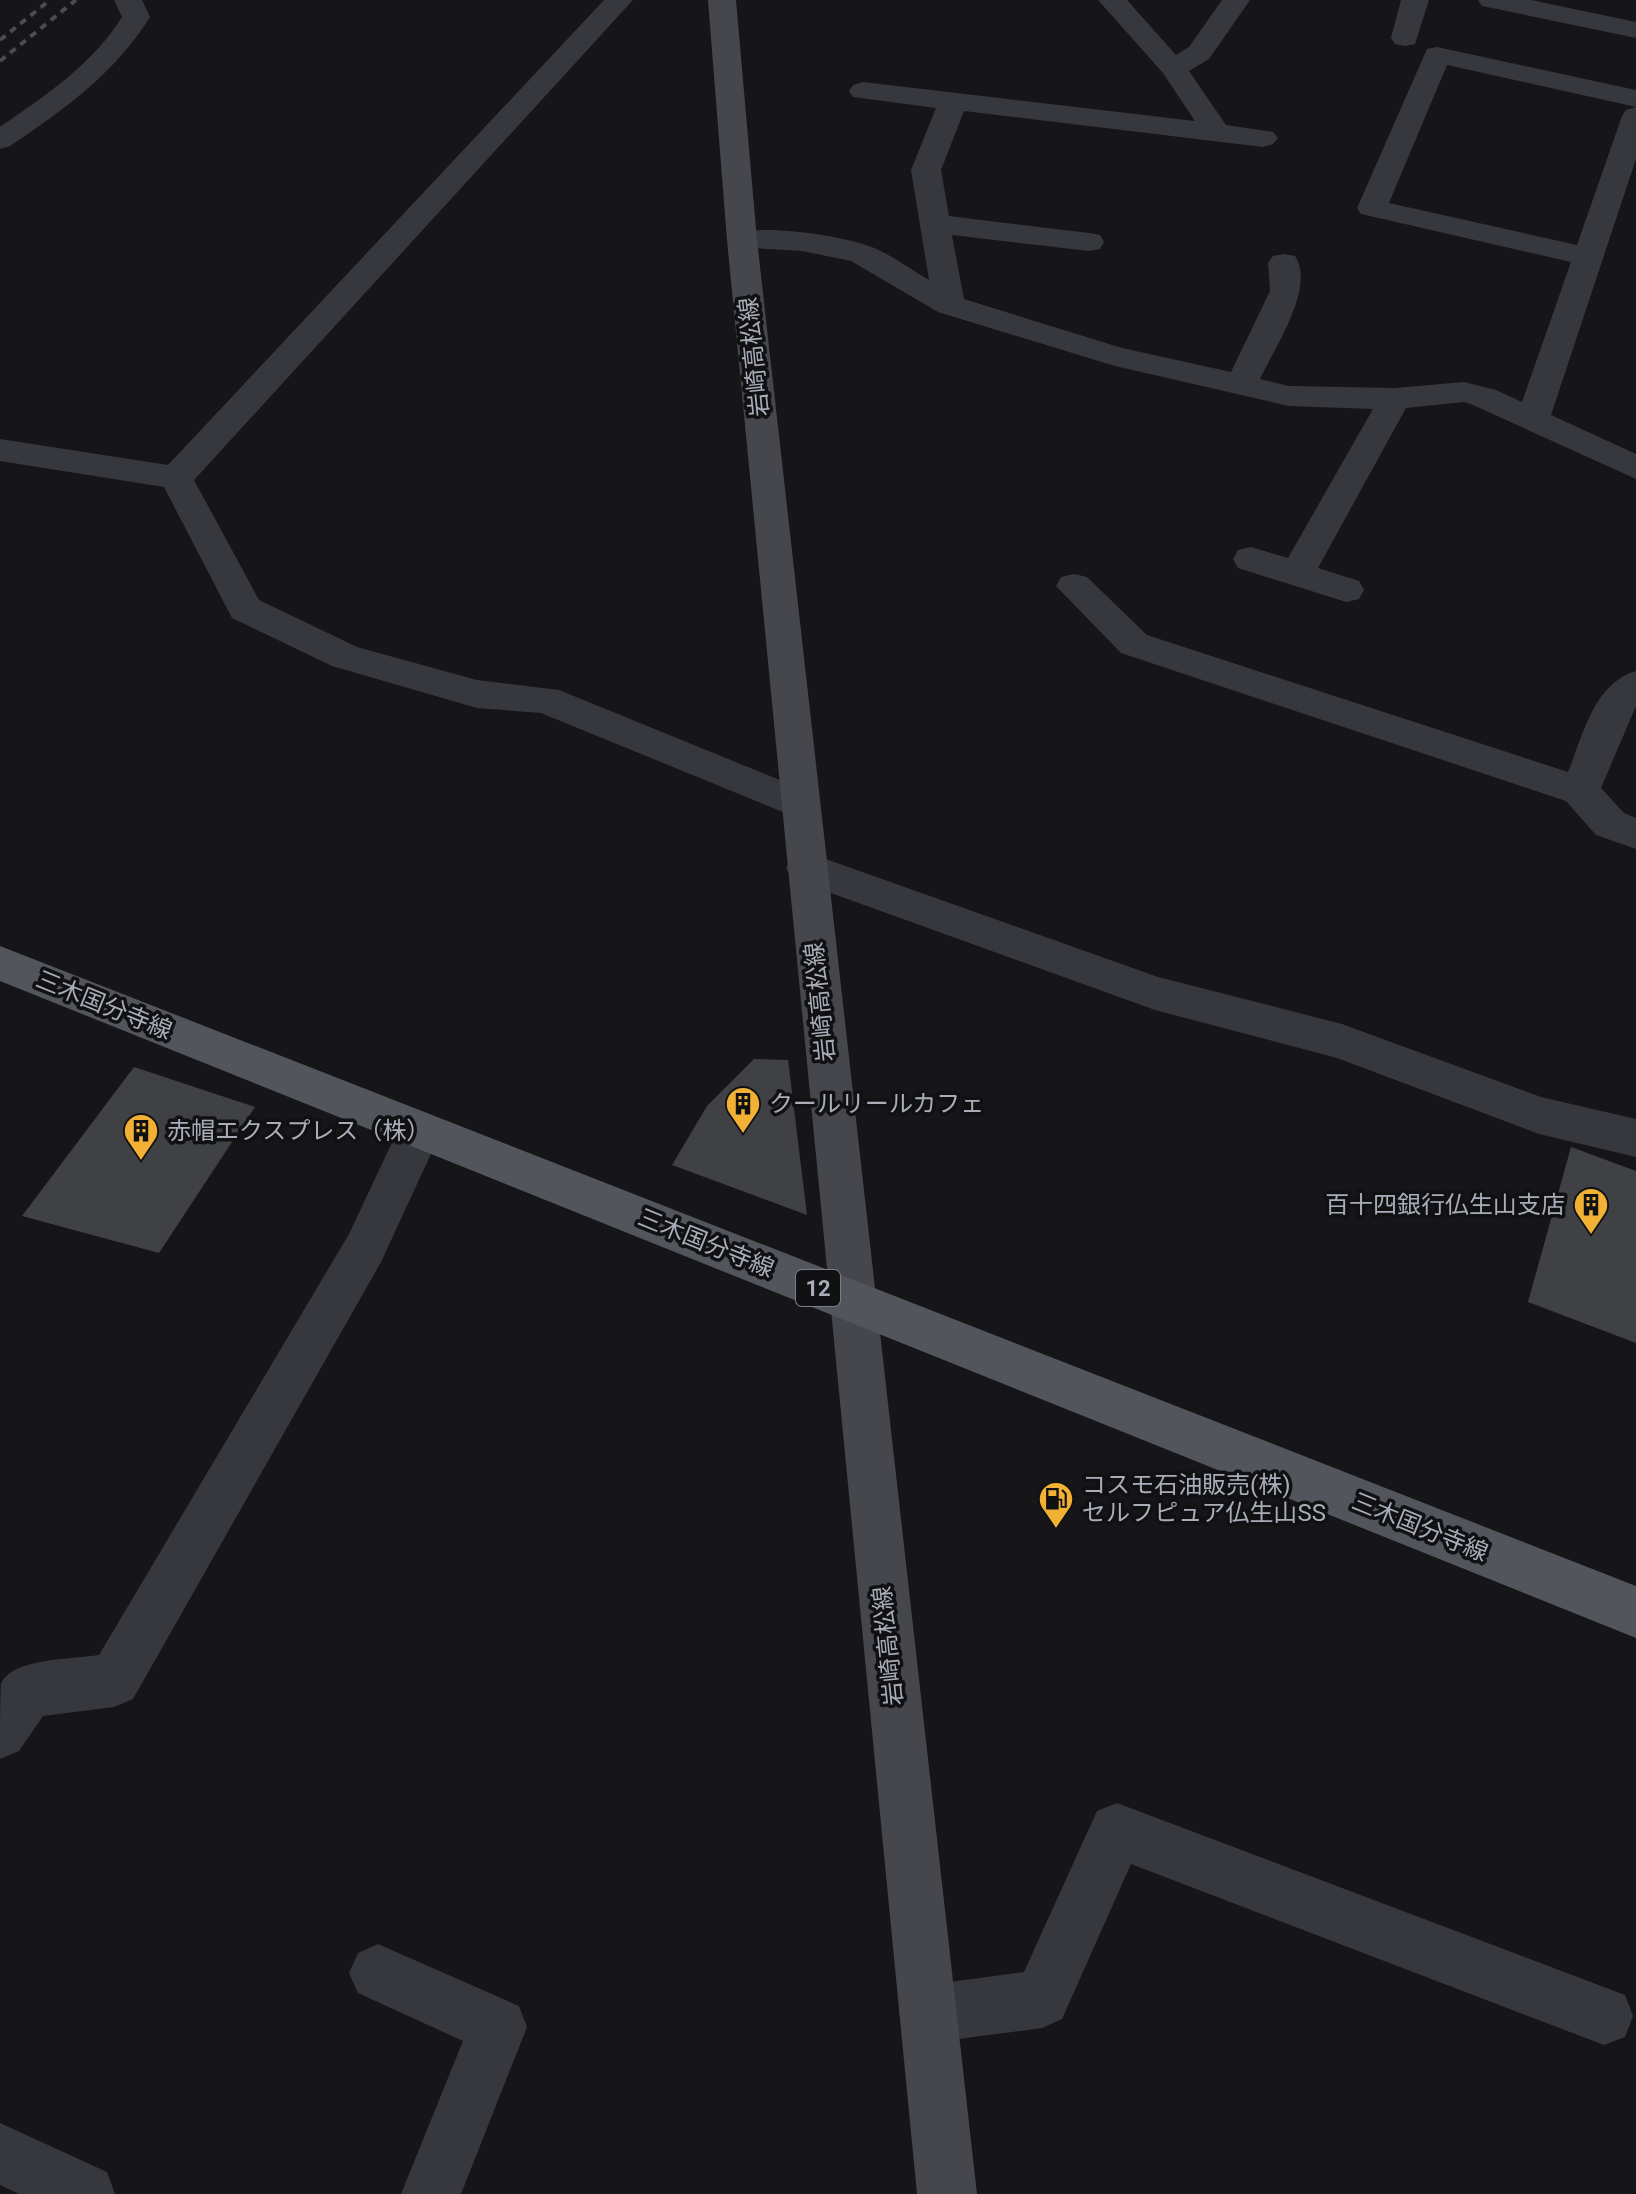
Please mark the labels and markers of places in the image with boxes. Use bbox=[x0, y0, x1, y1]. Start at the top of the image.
building icon: クールリールカフェ bbox=[724, 1085, 762, 1135]
place label: クールリールカフェ bbox=[769, 1090, 984, 1118]
building icon: 赤帽エクスプレス（株） bbox=[122, 1112, 160, 1162]
place label: 赤帽エクスプレス（株） bbox=[167, 1117, 430, 1145]
building icon: 百十四銀行仏生山支店 bbox=[1572, 1186, 1610, 1236]
place label: 百十四銀行仏生山支店 bbox=[1325, 1191, 1565, 1219]
place label: コスモ石油販売(株) セルフピュア仏生山SS bbox=[1082, 1471, 1326, 1527]
fuel station icon: コスモ石油販売(株) セルフピュア仏生山SS bbox=[1037, 1480, 1075, 1530]

